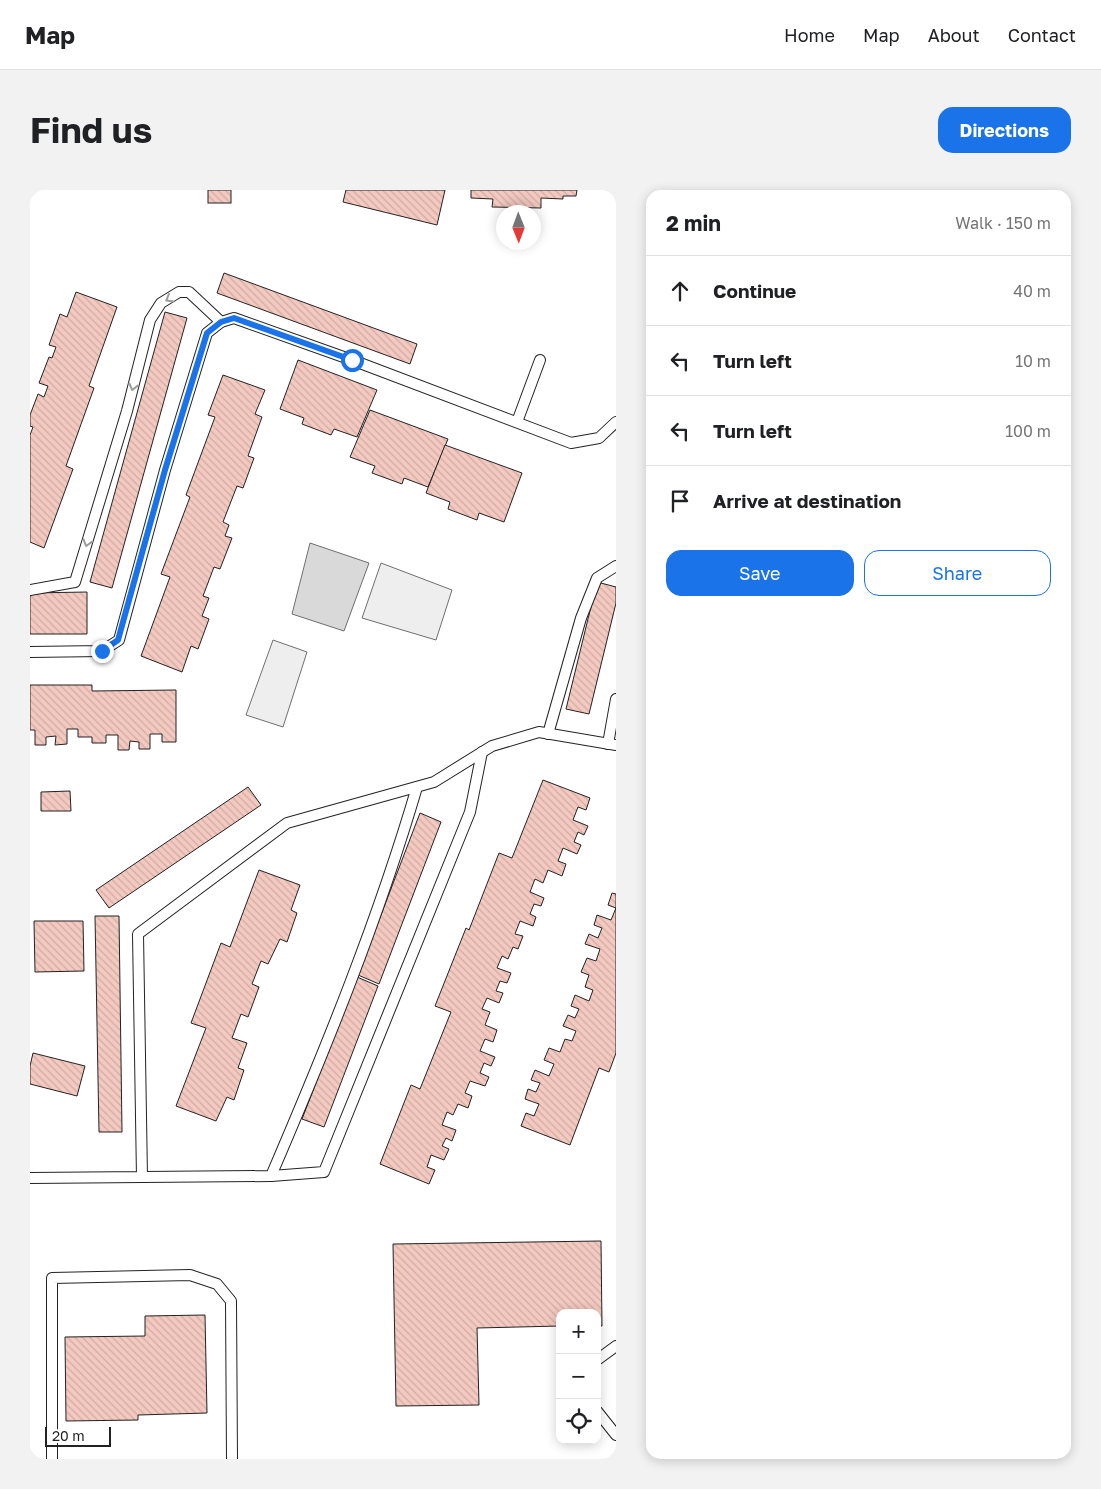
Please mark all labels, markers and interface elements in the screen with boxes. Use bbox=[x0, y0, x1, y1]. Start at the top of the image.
text: Map bbox=[25, 20, 75, 49]
text: Home bbox=[784, 24, 835, 46]
text: Map bbox=[863, 24, 900, 46]
text: About bbox=[928, 24, 980, 46]
text: Contact bbox=[1008, 24, 1076, 46]
button: Directions bbox=[938, 107, 1071, 153]
text: Find us bbox=[30, 109, 152, 151]
north arrow bbox=[496, 205, 541, 250]
text: 2 min bbox=[666, 210, 721, 236]
text: Walk · 150 m bbox=[955, 213, 1051, 233]
icon: ahead bbox=[666, 277, 694, 305]
text: Continue bbox=[713, 279, 796, 302]
text: 40 m bbox=[1013, 281, 1051, 301]
one-way arrow bbox=[165, 292, 174, 302]
icon: left bbox=[666, 347, 694, 375]
route start bbox=[341, 349, 364, 372]
text: Turn left bbox=[713, 349, 792, 372]
text: 10 m bbox=[1015, 351, 1051, 371]
one-way arrow bbox=[128, 382, 139, 391]
icon: left bbox=[666, 417, 694, 445]
text: Turn left bbox=[713, 419, 792, 442]
text: 100 m bbox=[1005, 421, 1051, 441]
icon: arrive bbox=[666, 487, 694, 515]
text: Arrive at destination bbox=[713, 489, 901, 512]
one-way arrow bbox=[83, 538, 93, 547]
button: Save bbox=[666, 550, 854, 596]
button: Share bbox=[864, 550, 1051, 596]
route end bbox=[91, 640, 114, 663]
map controls bbox=[556, 1309, 601, 1444]
button: + bbox=[556, 1309, 601, 1354]
button: − bbox=[556, 1354, 601, 1399]
button: locate bbox=[556, 1399, 601, 1444]
scale bar bbox=[45, 1424, 111, 1447]
text: 20 m bbox=[52, 1427, 85, 1444]

